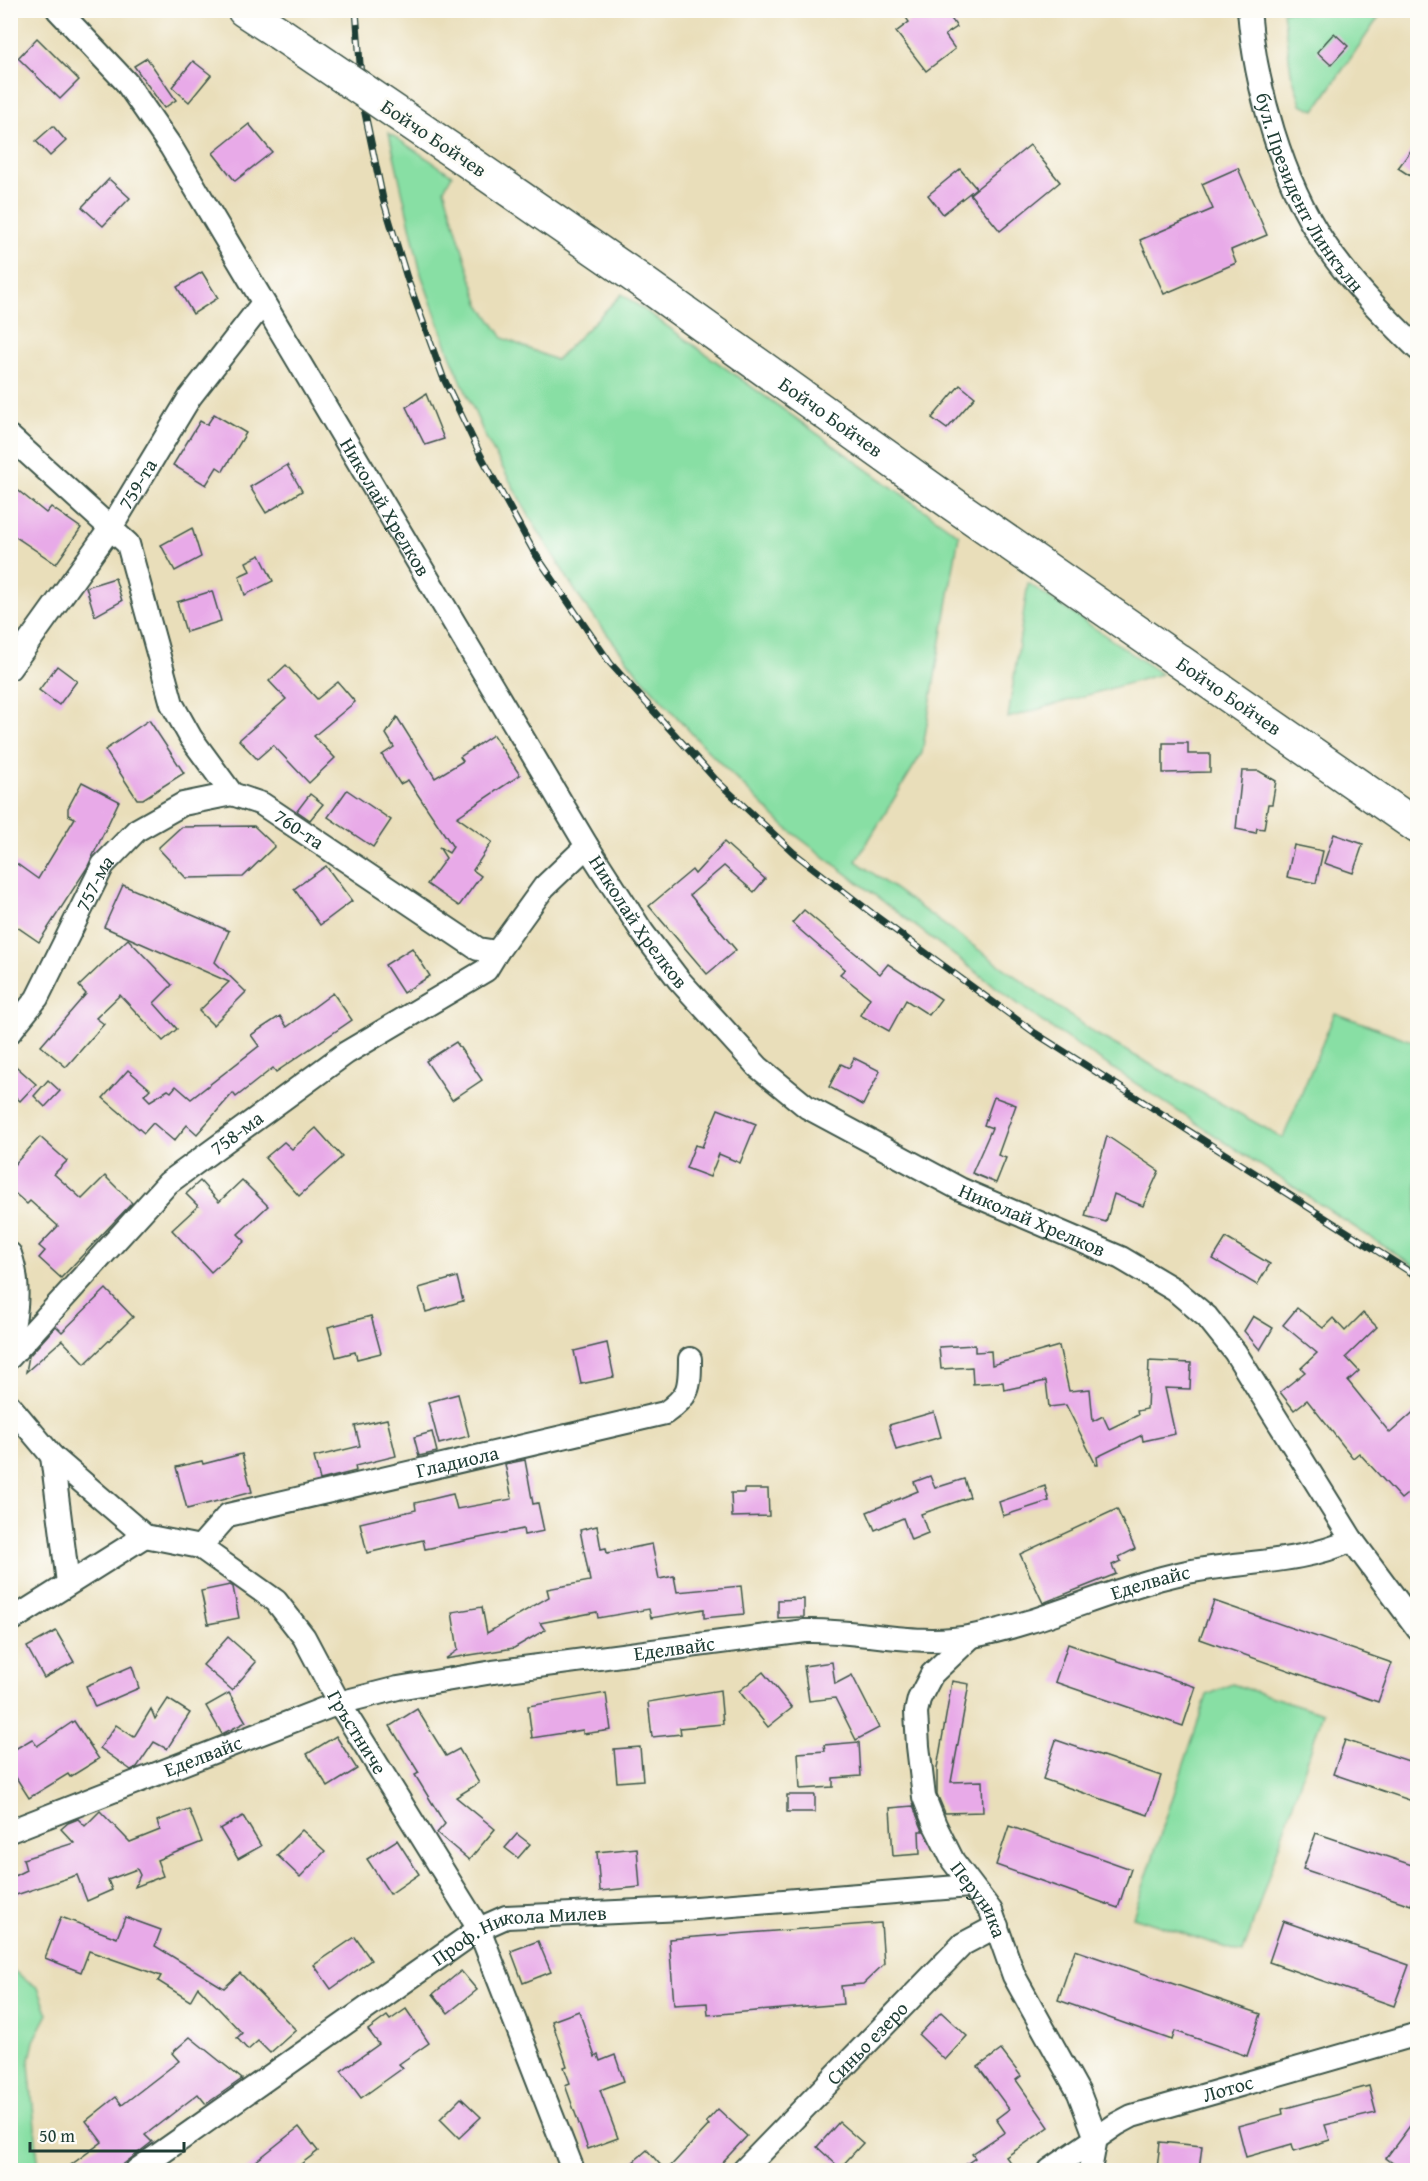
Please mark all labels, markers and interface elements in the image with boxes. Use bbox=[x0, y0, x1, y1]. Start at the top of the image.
street label: бул. Президент Линкълн bbox=[1249, 90, 1372, 299]
street label: Бойчо Бойчев bbox=[376, 91, 493, 184]
street label: Бойчо Бойчев bbox=[773, 369, 889, 464]
street label: Николай Хрелков bbox=[333, 432, 438, 582]
street label: 759-та bbox=[110, 452, 164, 515]
street label: Бойчо Бойчев bbox=[1171, 649, 1288, 742]
street label: 760-та bbox=[269, 801, 331, 856]
street label: 757-ма bbox=[67, 847, 120, 916]
street label: Николай Хрелков bbox=[582, 849, 695, 995]
street label: 758-ма bbox=[204, 1103, 269, 1162]
street label: Николай Хрелков bbox=[955, 1175, 1110, 1264]
street label: Гладиола bbox=[413, 1437, 502, 1485]
street label: Еделвайс bbox=[1106, 1557, 1193, 1607]
street label: Еделвайс bbox=[632, 1628, 717, 1667]
street label: Гръстниче bbox=[321, 1685, 395, 1780]
street label: Еделвайс bbox=[160, 1727, 246, 1784]
street label: Перуника bbox=[944, 1855, 1014, 1942]
street label: Проф. Никола Милев bbox=[425, 1897, 607, 1972]
street label: Синьо езеро bbox=[819, 1994, 914, 2091]
street label: Лотос bbox=[1199, 2067, 1257, 2109]
scale bar bbox=[30, 2115, 184, 2153]
text: 50 m bbox=[39, 2122, 75, 2149]

